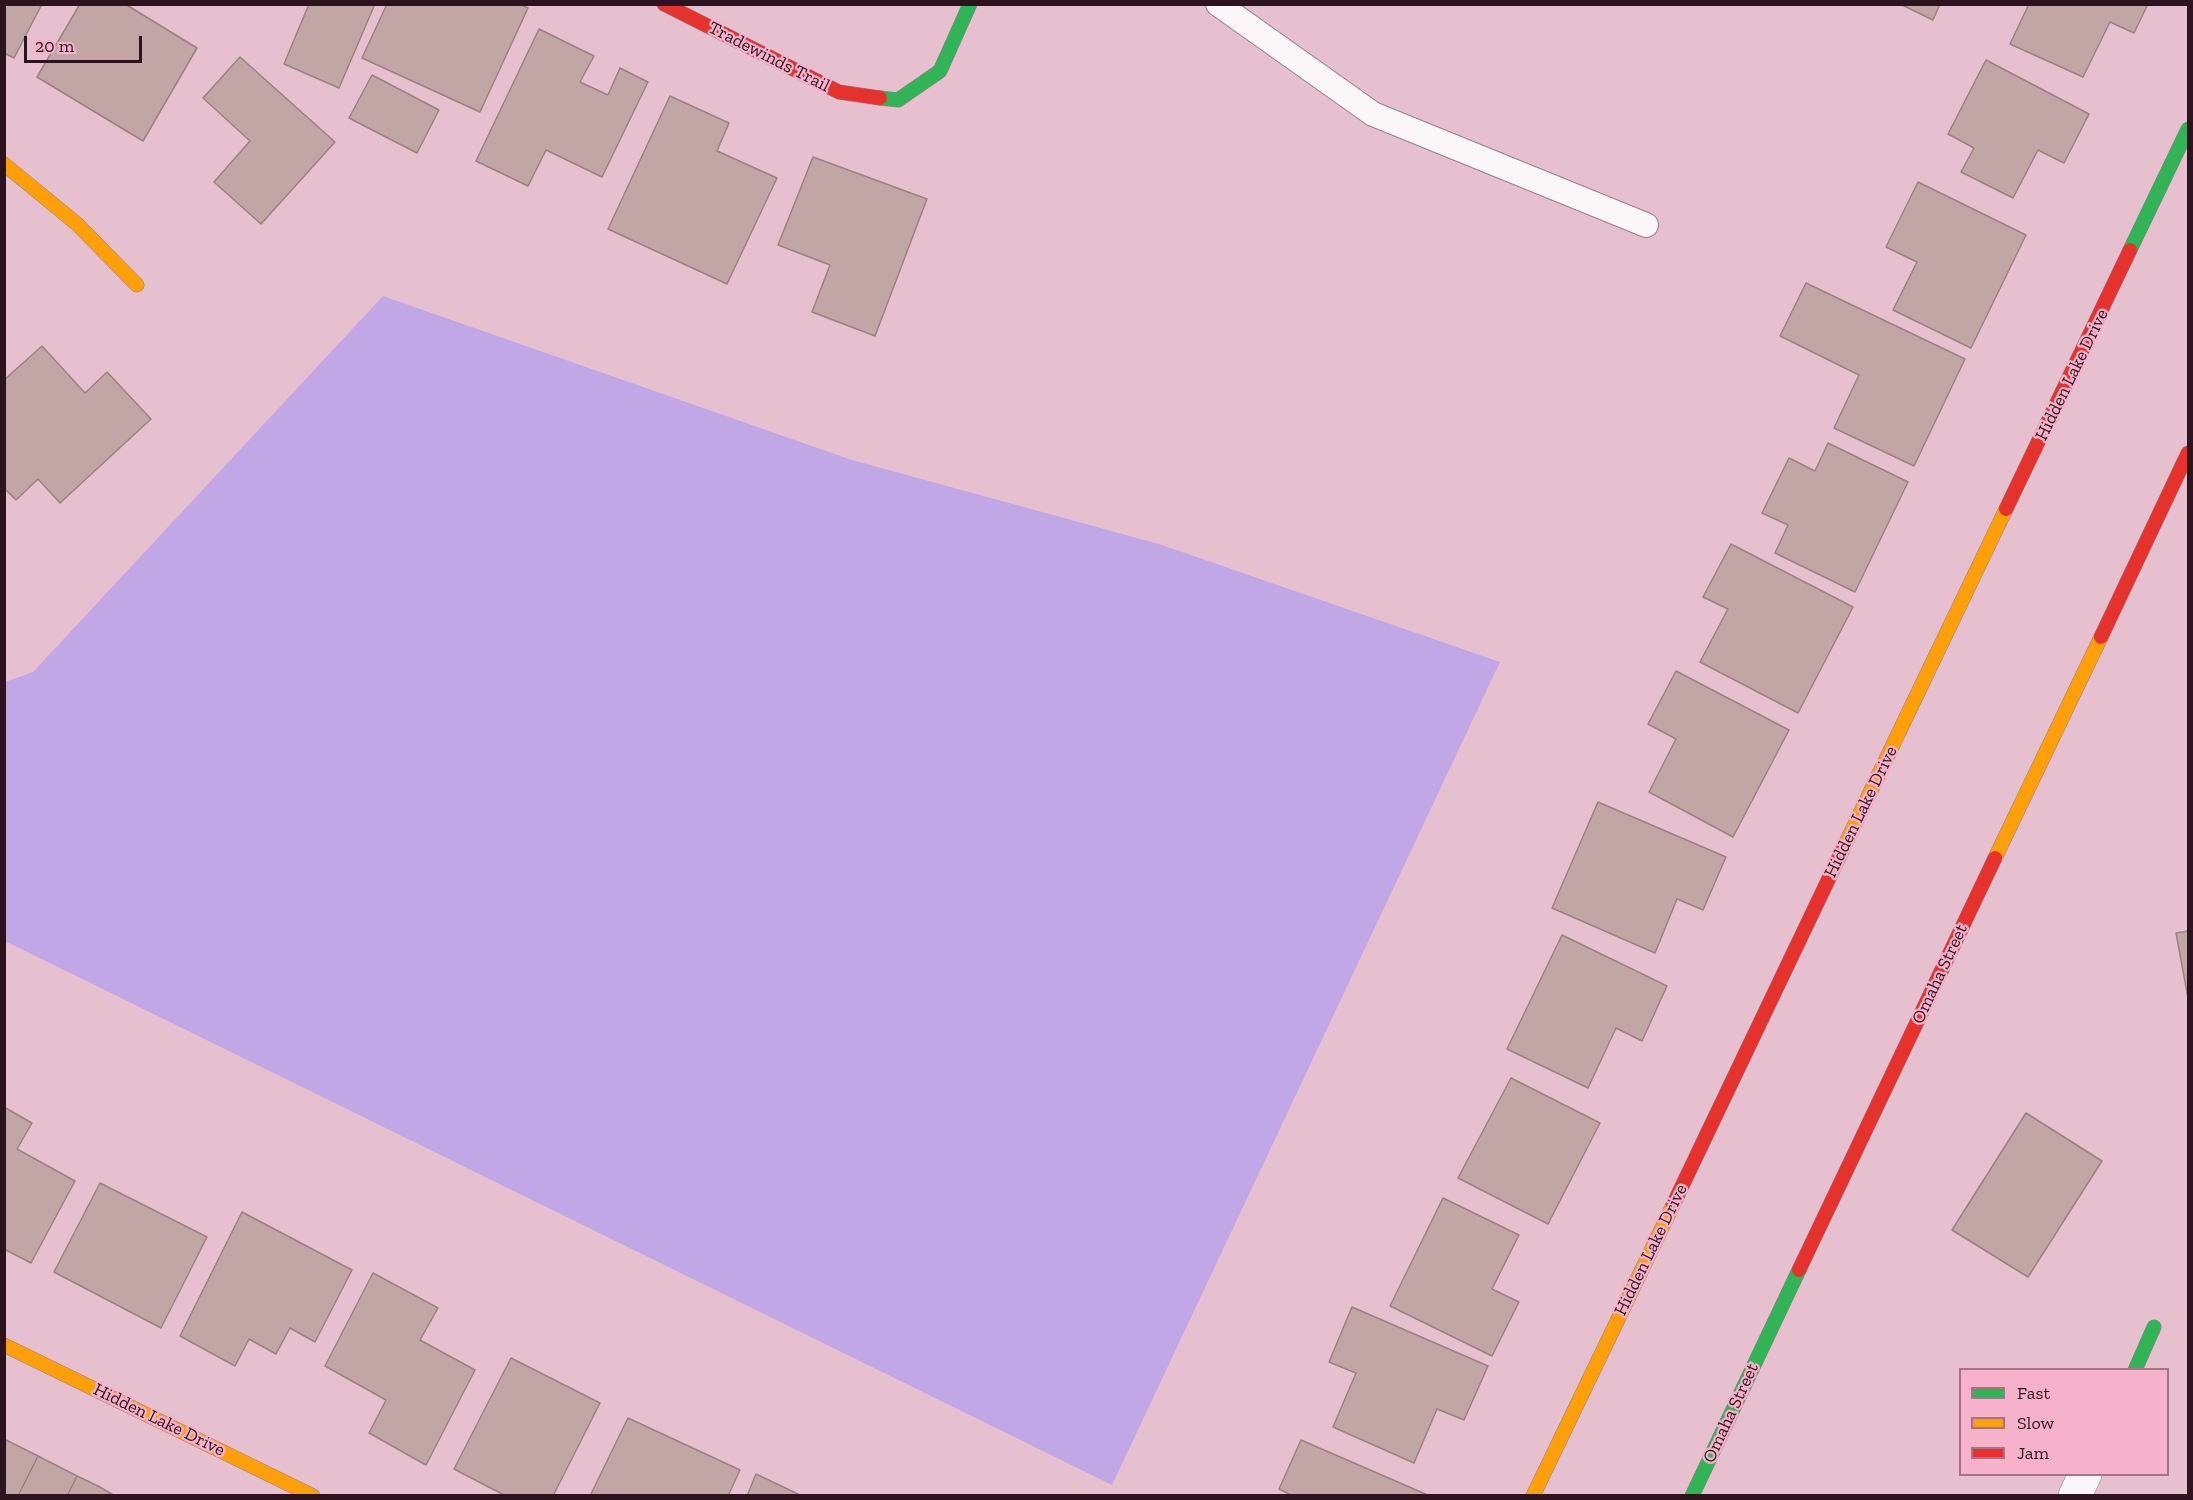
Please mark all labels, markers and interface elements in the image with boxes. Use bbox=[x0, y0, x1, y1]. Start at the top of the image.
street label: Tradewinds Trail bbox=[705, 17, 833, 97]
scale bar bbox=[27, 24, 146, 62]
text: 20 m bbox=[35, 35, 74, 57]
street label: Hidden Lake Drive bbox=[2031, 306, 2113, 444]
street label: Hidden Lake Drive bbox=[1820, 743, 1902, 881]
street label: Omaha Street bbox=[1907, 921, 1973, 1027]
street label: Hidden Lake Drive bbox=[1610, 1181, 1692, 1319]
street label: Omaha Street bbox=[1698, 1360, 1764, 1466]
legend bbox=[1959, 1368, 2169, 1476]
street label: Hidden Lake Drive bbox=[90, 1379, 228, 1461]
text: Fast bbox=[2017, 1382, 2050, 1404]
text: Slow bbox=[2017, 1412, 2054, 1434]
text: Jam bbox=[2017, 1442, 2049, 1464]

